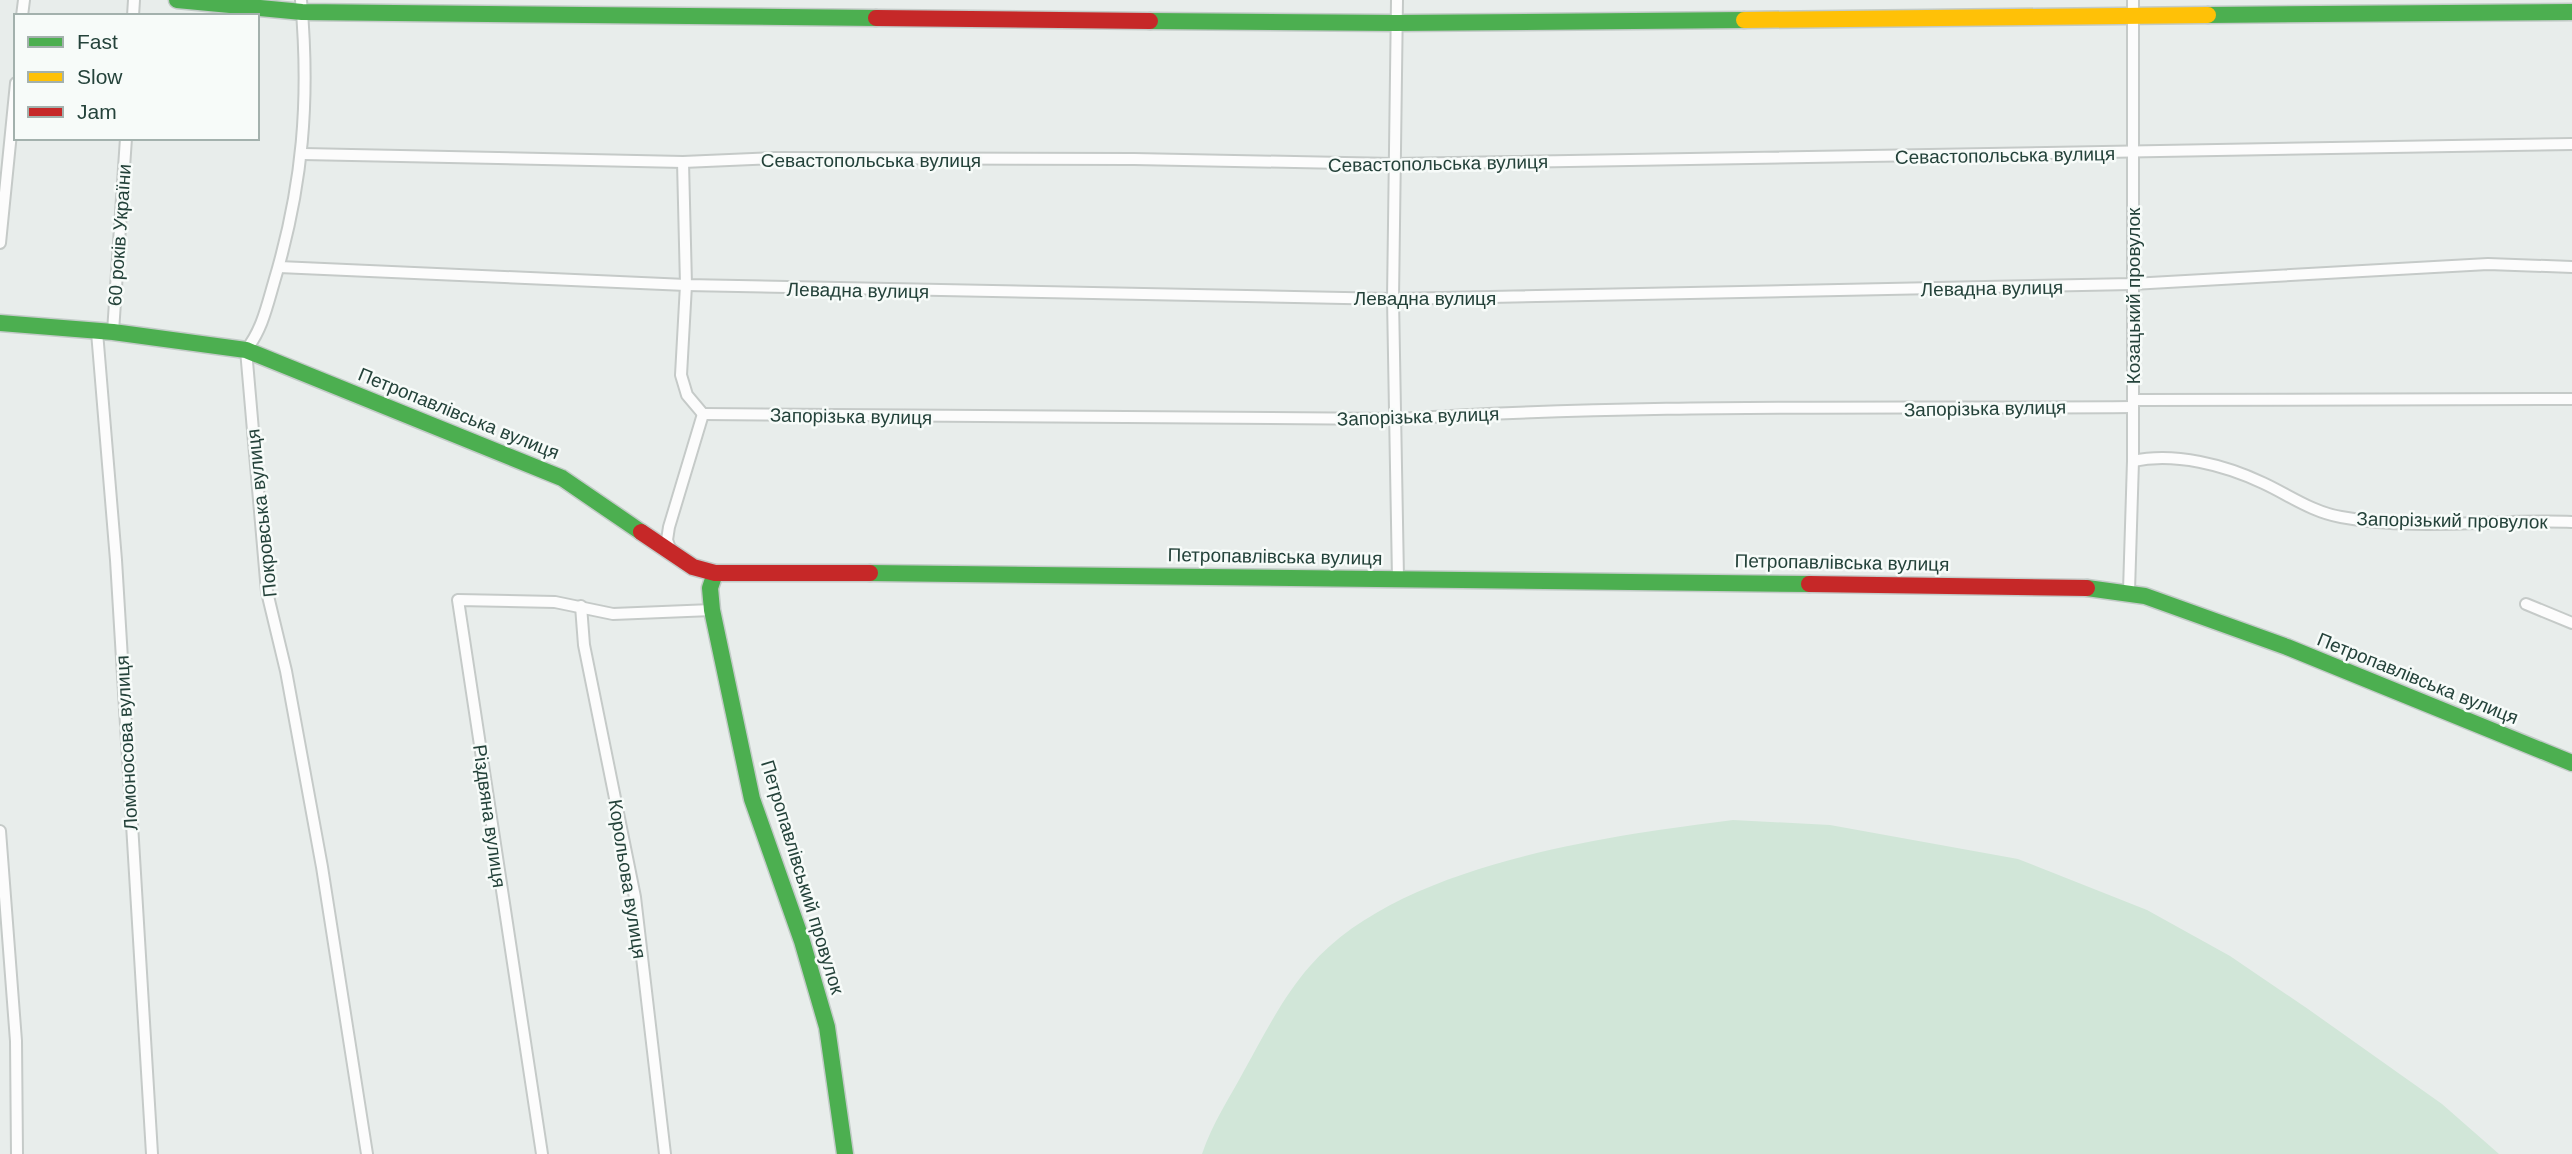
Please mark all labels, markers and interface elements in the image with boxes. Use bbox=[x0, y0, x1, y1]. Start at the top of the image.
legend bbox=[14, 14, 259, 140]
text: Fast bbox=[77, 30, 118, 53]
text: Slow bbox=[77, 65, 123, 88]
text: Jam bbox=[77, 100, 117, 123]
street label: Севастопольська вулиця bbox=[1895, 143, 2115, 168]
street label: Севастопольська вулиця bbox=[761, 150, 981, 171]
street label: Севастопольська вулиця bbox=[1328, 151, 1548, 176]
street label: 60 років України bbox=[104, 163, 135, 307]
street label: Козацький провулок bbox=[2123, 207, 2144, 384]
street label: Левадна вулиця bbox=[1921, 277, 2063, 300]
street label: Левадна вулиця bbox=[787, 279, 929, 302]
street label: Левадна вулиця bbox=[1354, 288, 1496, 309]
street label: Петропавлівська вулиця bbox=[355, 364, 562, 463]
street label: Запорізька вулиця bbox=[1904, 397, 2066, 420]
street label: Запорізька вулиця bbox=[1336, 403, 1500, 430]
street label: Запорізька вулиця bbox=[770, 405, 932, 428]
street label: Покровська вулиця bbox=[242, 428, 281, 598]
street label: Запорізький провулок bbox=[2356, 508, 2549, 533]
street label: Петропавлівська вулиця bbox=[1167, 544, 1383, 569]
street label: Петропавлівська вулиця bbox=[1734, 550, 1950, 575]
street label: Петропавлівська вулиця bbox=[2314, 629, 2521, 728]
street label: Ломоносова вулиця bbox=[111, 655, 142, 831]
street label: Різдвяна вулиця bbox=[469, 743, 510, 889]
street label: Петропавлівський провулок bbox=[757, 758, 848, 997]
street label: Корольова вулиця bbox=[605, 798, 650, 960]

